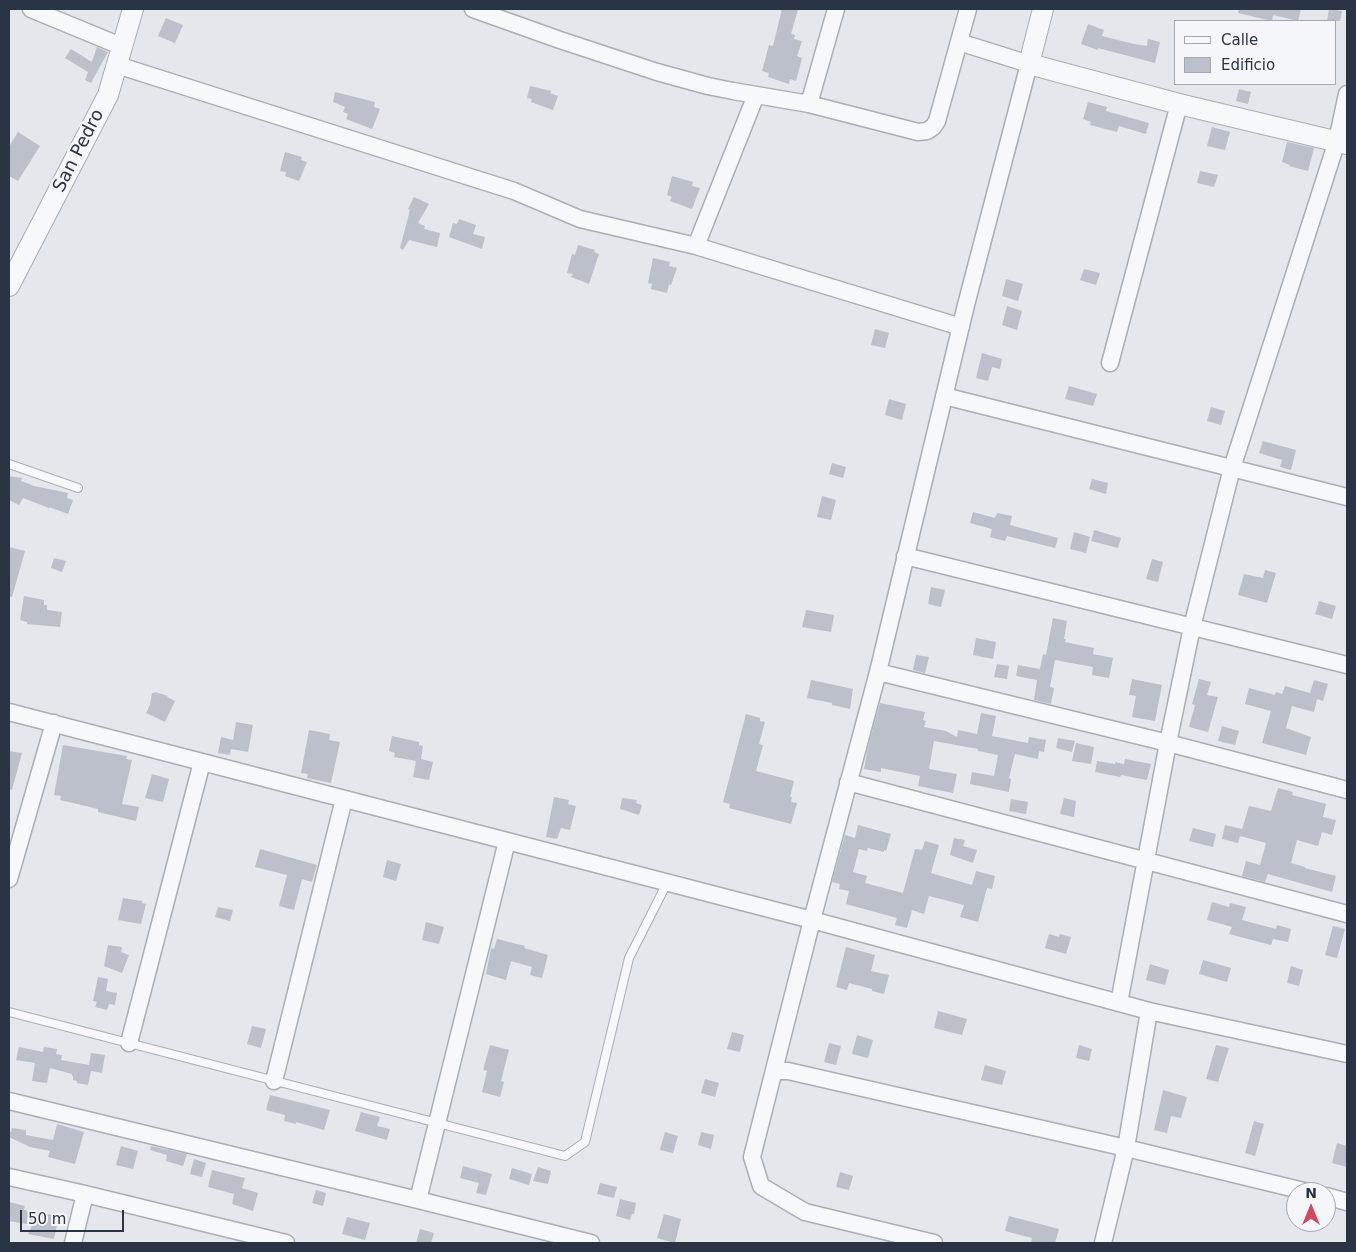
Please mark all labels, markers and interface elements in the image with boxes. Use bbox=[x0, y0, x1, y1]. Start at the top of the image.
legend bbox=[1174, 20, 1336, 85]
text: Calle bbox=[1221, 31, 1258, 49]
text: Edificio bbox=[1221, 56, 1275, 74]
street label: San Pedro bbox=[49, 106, 109, 196]
north arrow bbox=[1286, 1182, 1336, 1232]
text: N bbox=[1305, 1185, 1317, 1201]
scale bar bbox=[22, 1200, 126, 1232]
text: 50 m bbox=[28, 1210, 66, 1228]

